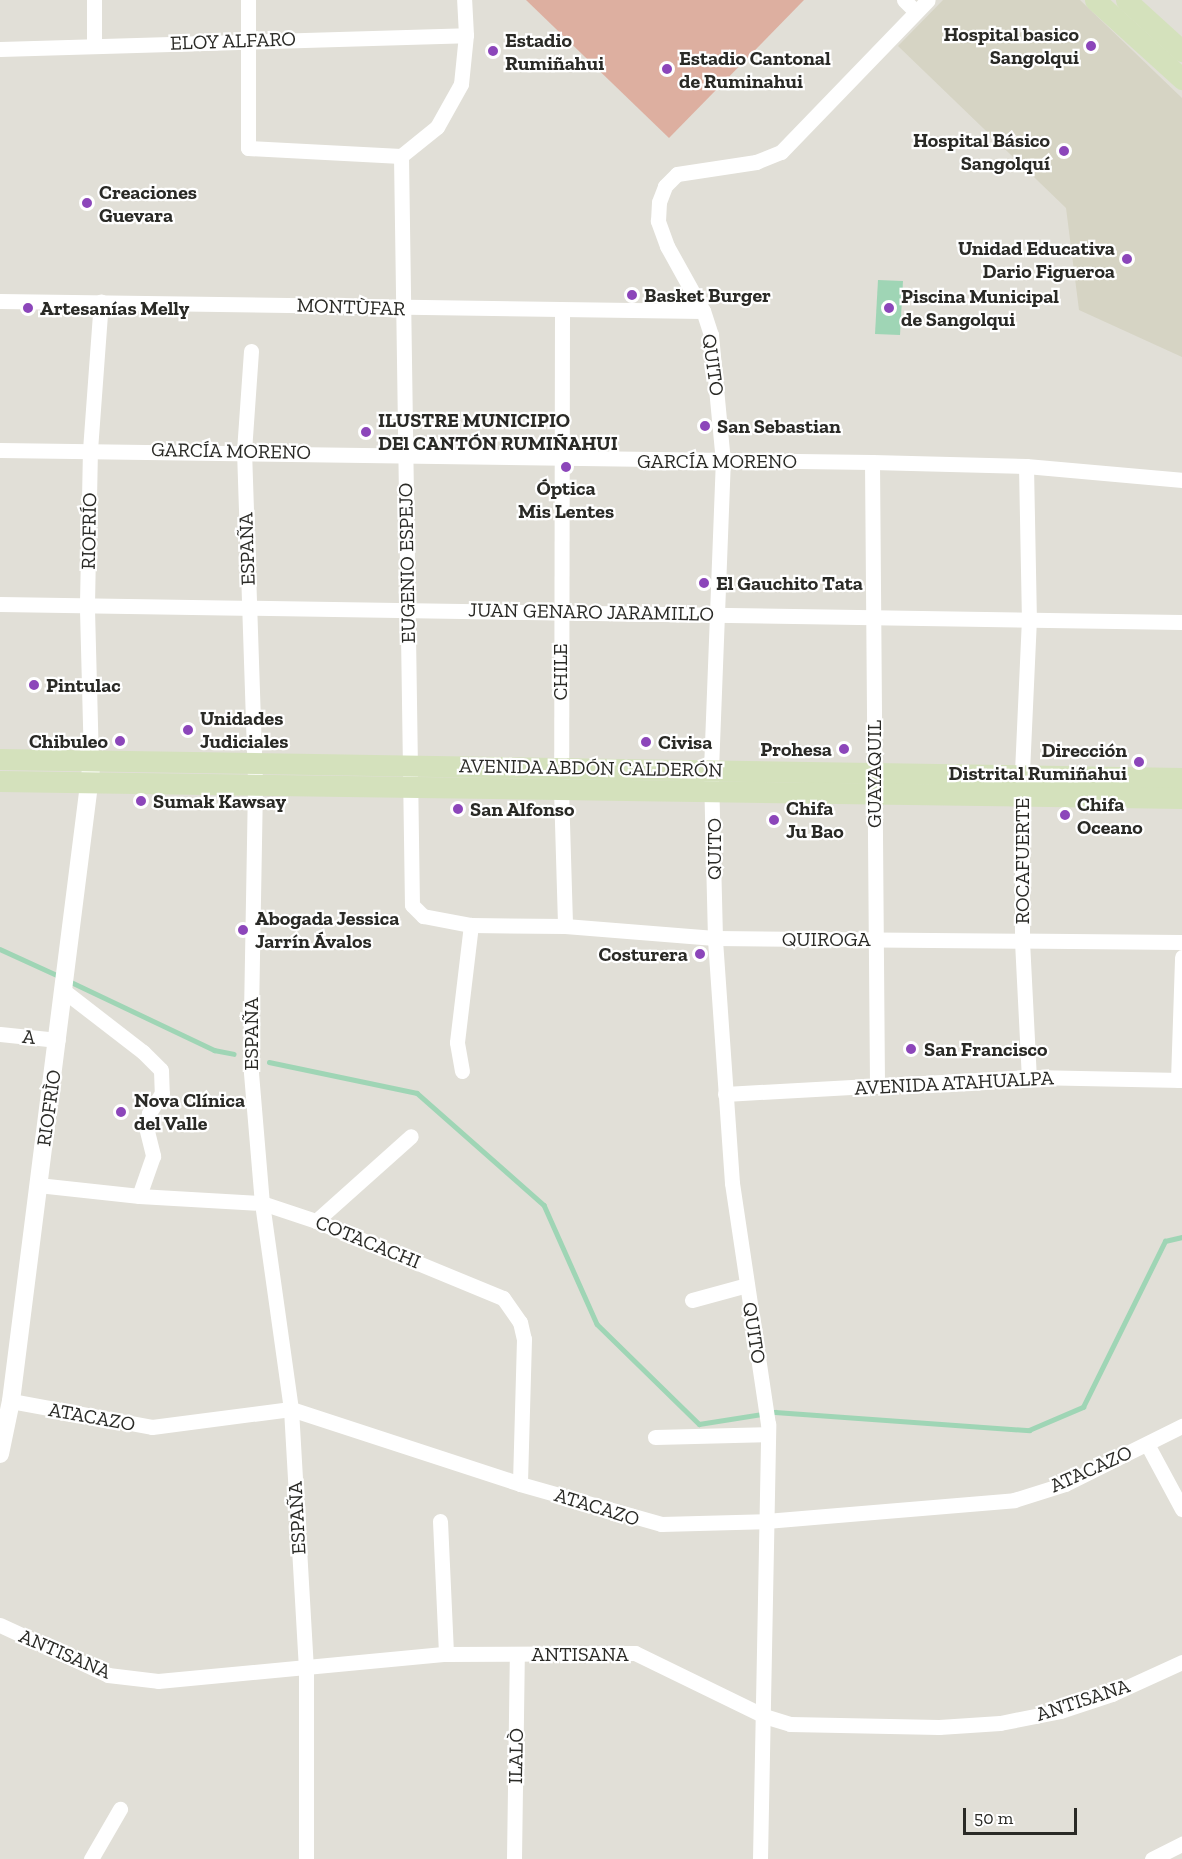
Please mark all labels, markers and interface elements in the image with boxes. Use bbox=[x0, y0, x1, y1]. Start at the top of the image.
place label: Hospital basico Sangolqui bbox=[943, 22, 1079, 69]
street label: ELOY ALFARO bbox=[169, 27, 297, 55]
place label: Estadio Rumiñahui bbox=[505, 28, 604, 75]
marker: Hospital basico Sangolqui bbox=[1084, 39, 1098, 53]
marker: Estadio Rumiñahui bbox=[486, 44, 500, 58]
place label: Estadio Cantonal de Ruminahui bbox=[679, 46, 831, 93]
marker: Estadio Cantonal de Ruminahui bbox=[660, 62, 674, 76]
place label: Hospital Básico Sangolquí bbox=[913, 128, 1050, 175]
marker: Hospital Básico Sangolquí bbox=[1055, 142, 1073, 160]
place label: Creaciones Guevara bbox=[99, 180, 197, 227]
marker: Creaciones Guevara bbox=[80, 196, 94, 210]
place label: Unidad Educativa Dario Figueroa bbox=[958, 236, 1115, 283]
marker: Unidad Educativa Dario Figueroa bbox=[1120, 252, 1134, 266]
place label: Basket Burger bbox=[644, 283, 771, 307]
place label: Piscina Municipal de Sangolqui bbox=[901, 284, 1059, 331]
marker: Basket Burger bbox=[625, 288, 639, 302]
street label: MONTÙFAR bbox=[296, 293, 406, 321]
place label: Artesanías Melly bbox=[40, 296, 189, 320]
marker: Artesanías Melly bbox=[21, 301, 35, 315]
marker: Piscina Municipal de Sangolqui bbox=[882, 301, 896, 315]
street label: QUITO bbox=[697, 333, 729, 397]
place label: ILUSTRE MUNICIPIO DEl CANTÓN RUMIÑAHUI bbox=[378, 408, 618, 455]
place label: San Sebastian bbox=[717, 414, 841, 438]
marker: San Sebastian bbox=[698, 419, 712, 433]
marker: ILUSTRE MUNICIPIO DEl CANTÓN RUMIÑAHUI bbox=[359, 425, 373, 439]
street label: GARCÍA MORENO bbox=[151, 438, 311, 464]
street label: GARCÍA MORENO bbox=[637, 449, 797, 473]
marker: Óptica Mis Lentes bbox=[559, 460, 573, 474]
place label: Óptica Mis Lentes bbox=[518, 476, 614, 523]
street label: EUGENIO ESPEJO bbox=[394, 482, 420, 644]
street label: RIOFRÍO bbox=[76, 492, 102, 570]
street label: ESPAÑA bbox=[234, 512, 260, 586]
place label: El Gauchito Tata bbox=[716, 571, 863, 595]
marker: El Gauchito Tata bbox=[697, 576, 711, 590]
street label: JUAN GENARO JARAMILLO bbox=[468, 598, 714, 626]
street label: CHILE bbox=[548, 643, 572, 701]
place label: Pintulac bbox=[46, 673, 121, 697]
marker: Pintulac bbox=[27, 678, 41, 692]
place label: Unidades Judiciales bbox=[200, 706, 288, 753]
street label: GUAYAQUIL bbox=[862, 720, 886, 828]
marker: Unidades Judiciales bbox=[181, 723, 195, 737]
place label: Chibuleo bbox=[29, 729, 108, 753]
place label: Civisa bbox=[658, 730, 712, 754]
marker: Chibuleo bbox=[113, 734, 127, 748]
marker: Civisa bbox=[639, 735, 653, 749]
place label: Prohesa bbox=[760, 737, 832, 761]
place label: Dirección Distrital Rumiñahui bbox=[948, 738, 1127, 785]
marker: Prohesa bbox=[837, 742, 851, 756]
street label: AVENIDA ABDÓN CALDERÓN bbox=[458, 754, 724, 782]
marker: Dirección Distrital Rumiñahui bbox=[1132, 755, 1146, 769]
place label: Sumak Kawsay bbox=[153, 789, 286, 813]
place label: Chifa Oceano bbox=[1077, 792, 1143, 839]
marker: Sumak Kawsay bbox=[134, 794, 148, 808]
place label: Chifa Ju Bao bbox=[786, 796, 844, 843]
place label: San Alfonso bbox=[470, 797, 575, 821]
street label: ROCAFUERTE bbox=[1010, 798, 1034, 924]
marker: San Alfonso bbox=[451, 802, 465, 816]
marker: Chifa Oceano bbox=[1058, 808, 1072, 822]
marker: Chifa Ju Bao bbox=[767, 813, 781, 827]
street label: QUITO bbox=[702, 818, 726, 880]
place label: Abogada Jessica Jarrín Ávalos bbox=[255, 906, 400, 953]
marker: Abogada Jessica Jarrín Ávalos bbox=[236, 923, 250, 937]
street label: QUIROGA bbox=[782, 927, 870, 951]
place label: Costurera bbox=[598, 942, 688, 966]
marker: Costurera bbox=[693, 947, 707, 961]
street label: ESPAÑA bbox=[239, 997, 263, 1071]
street label: A bbox=[21, 1024, 37, 1050]
place label: San Francisco bbox=[924, 1037, 1047, 1061]
marker: San Francisco bbox=[902, 1040, 920, 1058]
street label: AVENIDA ATAHUALPA bbox=[853, 1066, 1055, 1100]
street label: RIOFRÌO bbox=[32, 1068, 66, 1148]
place label: Nova Clínica del Valle bbox=[134, 1088, 245, 1135]
marker: Nova Clínica del Valle bbox=[112, 1103, 130, 1121]
street label: COTACACHI bbox=[312, 1210, 424, 1274]
street label: QUITO bbox=[737, 1300, 771, 1366]
street label: ATACAZO bbox=[47, 1398, 137, 1436]
street label: ATACAZO bbox=[1046, 1440, 1136, 1498]
street label: ESPAÑA bbox=[283, 1481, 311, 1555]
street label: ATACAZO bbox=[552, 1483, 642, 1531]
street label: ANTISANA bbox=[16, 1624, 114, 1684]
street label: ANTISANA bbox=[531, 1642, 629, 1666]
street label: ANTISANA bbox=[1033, 1674, 1133, 1726]
street label: ILALÒ bbox=[504, 1728, 528, 1784]
scale bar bbox=[966, 1796, 1080, 1834]
text: 50 m bbox=[974, 1807, 1013, 1829]

